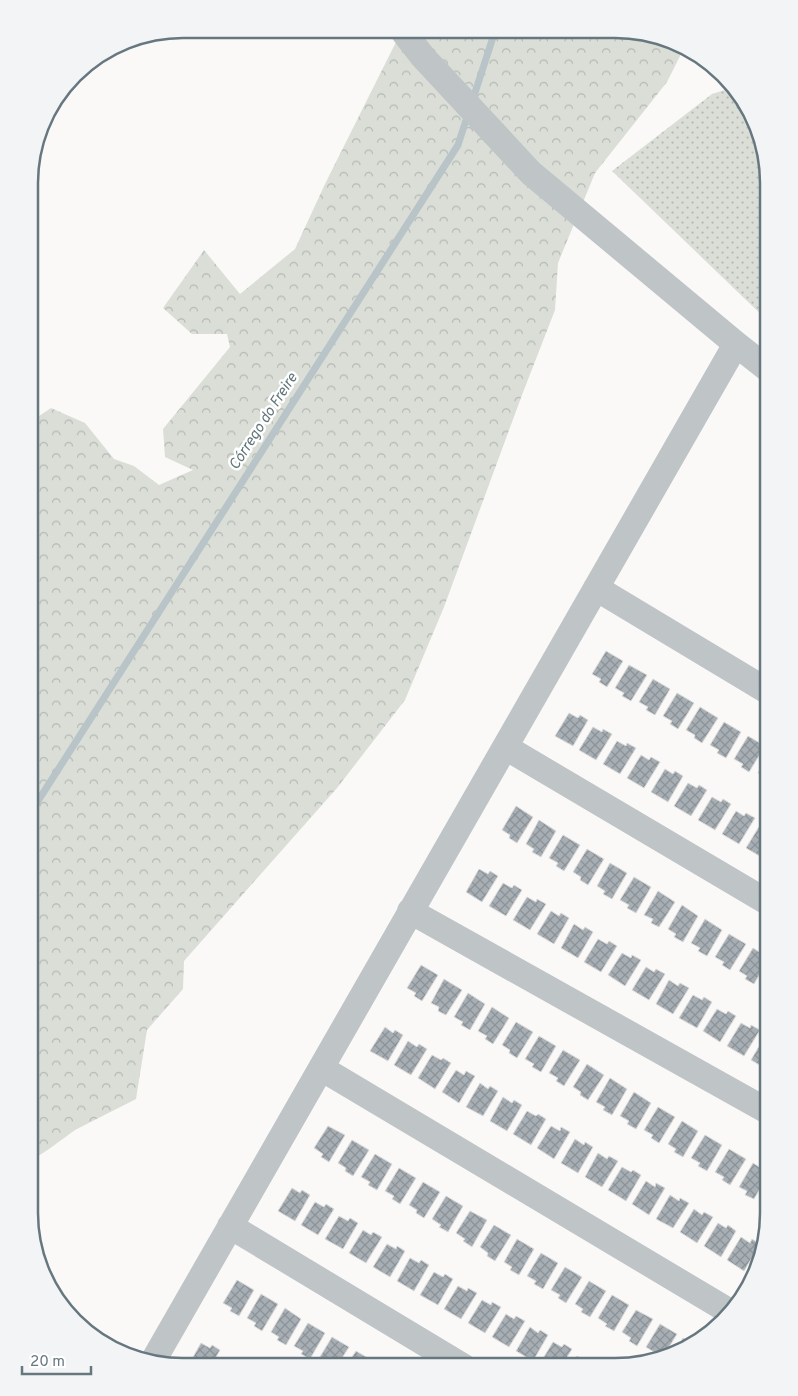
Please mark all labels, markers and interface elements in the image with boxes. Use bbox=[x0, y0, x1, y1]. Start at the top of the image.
water label: Córrego do Freire bbox=[226, 370, 303, 474]
scale bar bbox=[22, 1344, 91, 1376]
text: 20 m bbox=[30, 1353, 65, 1372]

